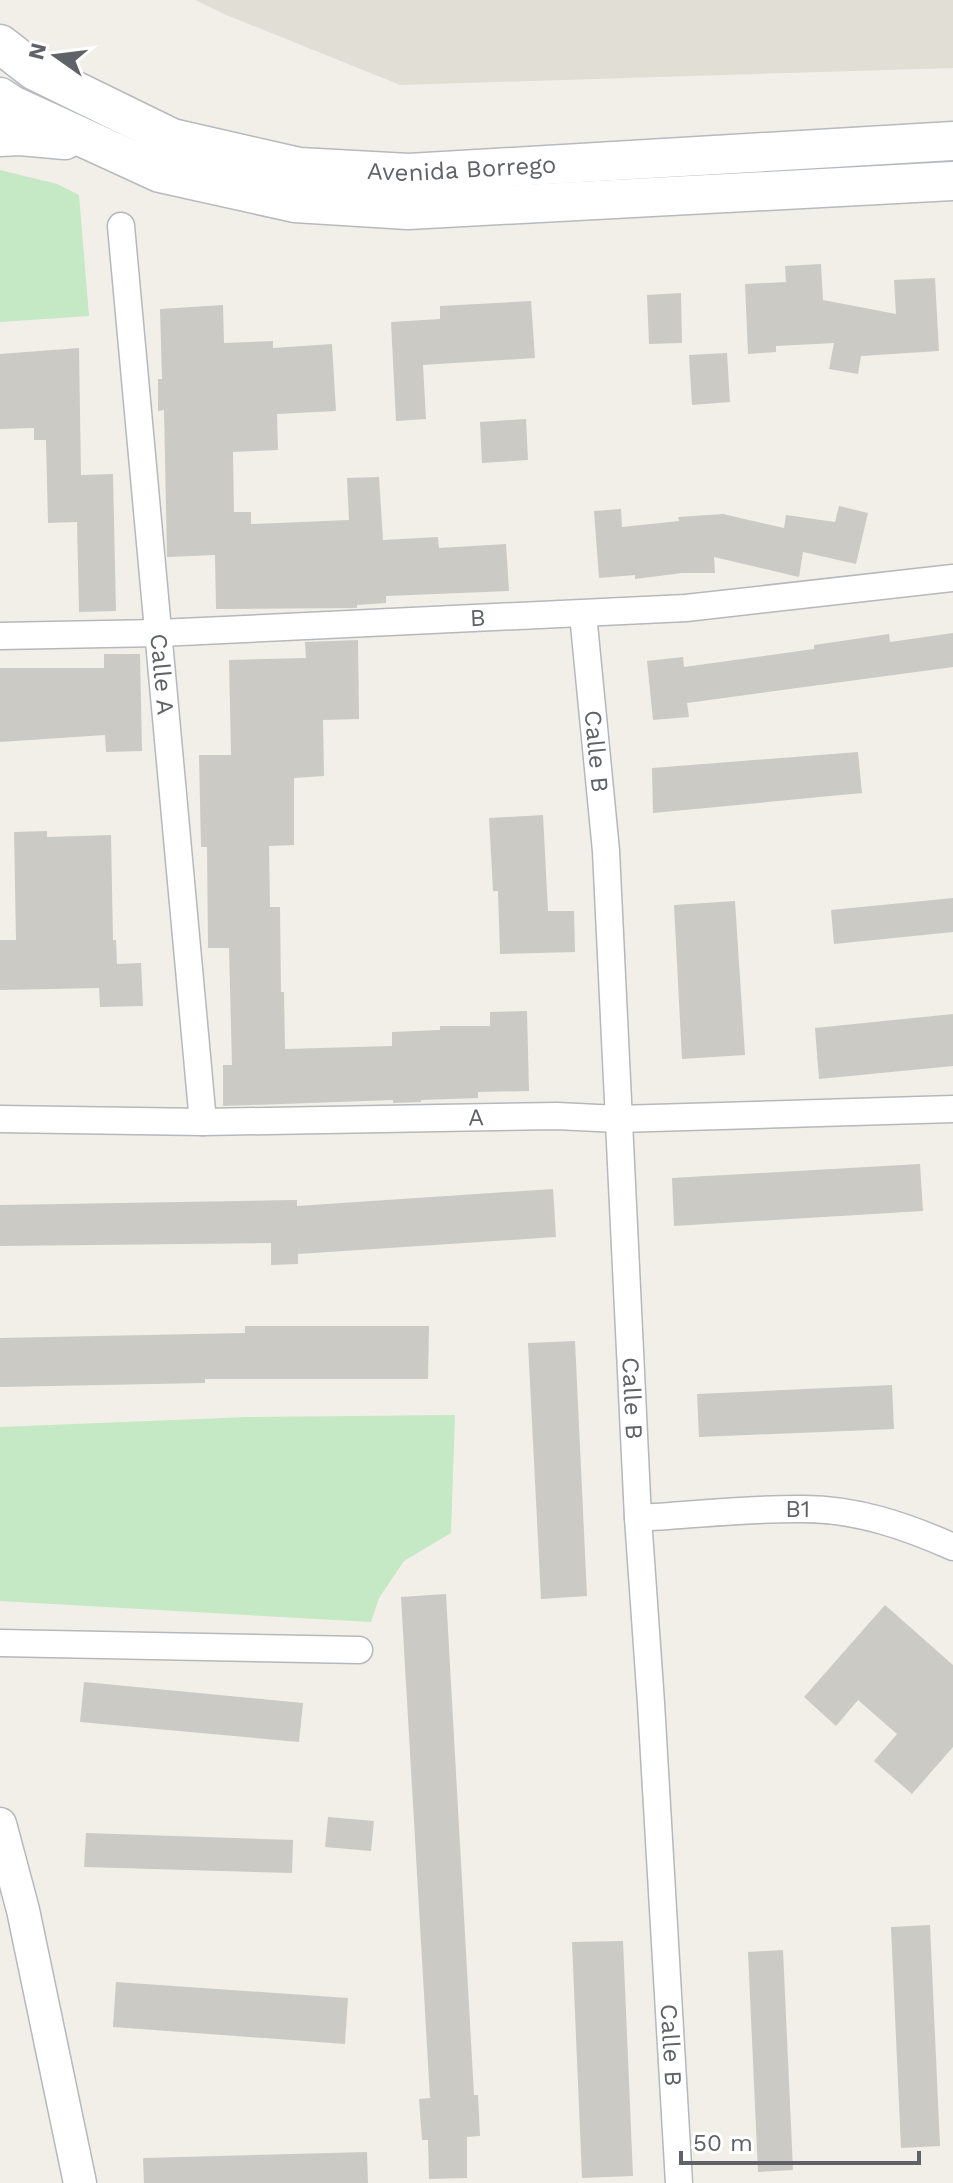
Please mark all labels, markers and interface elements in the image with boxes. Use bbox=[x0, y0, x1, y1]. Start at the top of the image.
north arrow bbox=[16, 16, 96, 96]
text: N bbox=[23, 40, 51, 62]
street label: Avenida Borrego bbox=[367, 150, 557, 187]
street label: B bbox=[469, 604, 486, 632]
street label: Calle A bbox=[144, 632, 180, 716]
street label: Calle B bbox=[578, 709, 614, 794]
street label: A bbox=[468, 1103, 484, 1132]
street label: Calle B bbox=[616, 1356, 648, 1440]
street label: B1 bbox=[785, 1495, 810, 1523]
street label: Calle B bbox=[655, 2003, 687, 2087]
scale bar bbox=[681, 2115, 919, 2165]
text: 50 m bbox=[693, 2129, 753, 2157]

